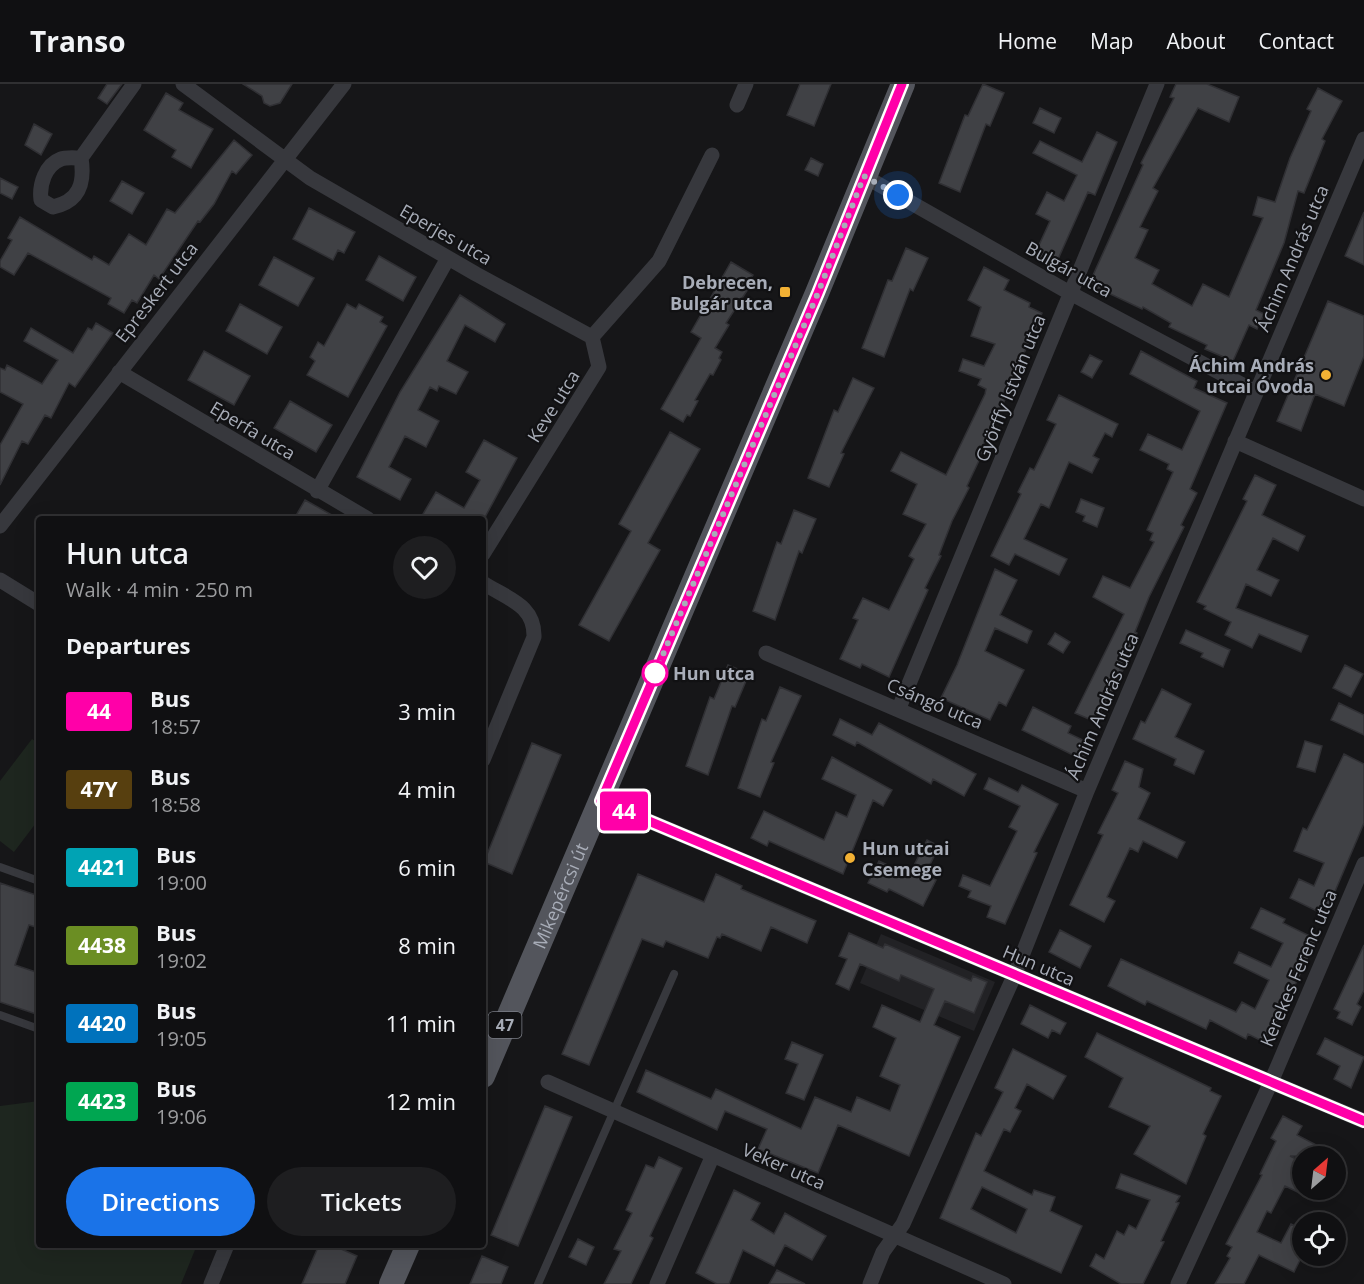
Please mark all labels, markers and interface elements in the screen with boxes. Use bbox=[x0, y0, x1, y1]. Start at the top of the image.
text: Transo bbox=[30, 22, 126, 60]
text: Home bbox=[998, 27, 1057, 55]
text: Map bbox=[1090, 27, 1133, 55]
text: About bbox=[1166, 27, 1226, 55]
text: Contact bbox=[1259, 27, 1334, 55]
your location bbox=[883, 180, 913, 210]
street label: Áchim András utca bbox=[1250, 181, 1334, 335]
street label: Eperjes utca bbox=[396, 198, 496, 270]
street label: Bulgár utca bbox=[1022, 235, 1116, 303]
street label: Epreskert utca bbox=[109, 237, 203, 347]
place label: Debrecen, Bulgár utca bbox=[670, 270, 773, 315]
marker: Debrecen, Bulgár utca bbox=[778, 285, 792, 299]
street label: Györffy István utca bbox=[969, 311, 1051, 465]
place label: Áchim András utcai Óvoda bbox=[1189, 353, 1314, 398]
street label: Keve utca bbox=[521, 365, 585, 447]
marker: Áchim András utcai Óvoda bbox=[1319, 368, 1333, 382]
street label: Eperfa utca bbox=[206, 395, 300, 465]
text: Hun utca bbox=[66, 534, 189, 572]
button: heart bbox=[393, 536, 456, 599]
text: Walk · 4 min · 250 m bbox=[66, 576, 253, 603]
street label: Áchim András utca bbox=[1060, 629, 1144, 783]
text: Departures bbox=[66, 630, 190, 660]
marker: Hun utca bbox=[642, 660, 668, 686]
place label: Hun utca bbox=[673, 661, 755, 685]
street label: Csángó utca bbox=[883, 672, 987, 734]
text: Bus bbox=[150, 683, 190, 713]
text: 3 min bbox=[398, 696, 456, 726]
text: 44 bbox=[87, 697, 111, 725]
text: 18:57 bbox=[150, 713, 201, 740]
text: Bus bbox=[150, 761, 190, 791]
text: 4 min bbox=[398, 774, 456, 804]
text: 47Y bbox=[80, 775, 118, 803]
text: 18:58 bbox=[150, 791, 201, 818]
line badge: 44 bbox=[597, 792, 651, 830]
text: 44 bbox=[612, 797, 636, 825]
place label: Hun utcai Csemege bbox=[862, 836, 949, 881]
text: Bus bbox=[156, 839, 196, 869]
street label: Mikepércsi út bbox=[527, 839, 593, 952]
marker: Hun utcai Csemege bbox=[843, 851, 857, 865]
text: 6 min bbox=[398, 852, 456, 882]
text: 4421 bbox=[78, 853, 126, 881]
text: 19:00 bbox=[156, 869, 207, 896]
street label: Kerekes Ferenc utca bbox=[1254, 886, 1342, 1050]
text: Bus bbox=[156, 917, 196, 947]
text: 8 min bbox=[398, 930, 456, 960]
text: 4438 bbox=[78, 931, 126, 959]
street label: Hun utca bbox=[999, 939, 1079, 991]
text: 19:02 bbox=[156, 947, 207, 974]
text: Bus bbox=[156, 995, 196, 1025]
text: 11 min bbox=[386, 1008, 456, 1038]
text: 4420 bbox=[78, 1009, 126, 1037]
road number: 47 bbox=[488, 1012, 522, 1038]
text: 19:05 bbox=[156, 1025, 207, 1052]
text: Bus bbox=[156, 1073, 196, 1103]
text: 12 min bbox=[386, 1086, 456, 1116]
text: 4423 bbox=[78, 1087, 126, 1115]
text: 19:06 bbox=[156, 1103, 207, 1130]
street label: Veker utca bbox=[739, 1137, 829, 1195]
north arrow bbox=[1292, 1146, 1346, 1200]
map controls bbox=[1292, 1146, 1346, 1266]
button: Directions bbox=[66, 1167, 255, 1236]
button: Tickets bbox=[267, 1167, 456, 1236]
button: locate bbox=[1292, 1212, 1346, 1266]

